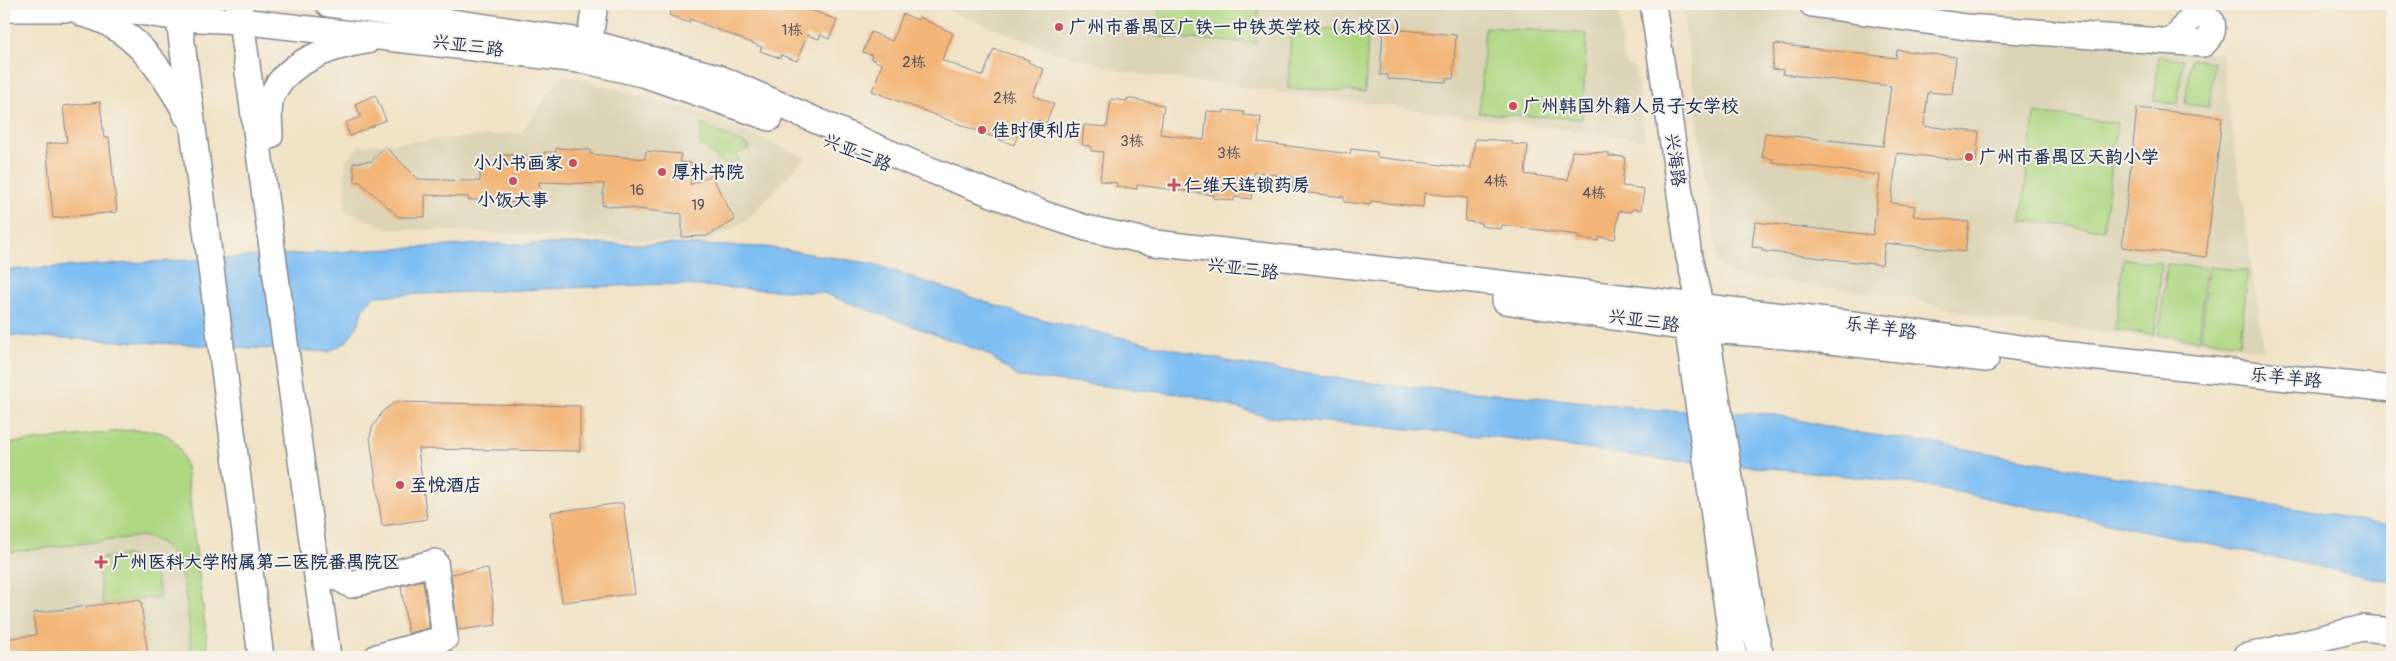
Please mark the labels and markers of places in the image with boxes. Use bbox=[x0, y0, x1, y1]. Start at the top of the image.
place label: 广州市番禺区广铁一中铁英学校（东校区） bbox=[1069, 16, 1411, 39]
marker: 广州市番禺区广铁一中铁英学校（东校区） bbox=[1053, 21, 1065, 33]
place label: 广州韩国外籍人员子女学校 bbox=[1523, 95, 1739, 118]
marker: 广州韩国外籍人员子女学校 bbox=[1507, 100, 1519, 112]
place label: 佳时便利店 bbox=[992, 119, 1082, 142]
marker: 佳时便利店 bbox=[976, 124, 988, 136]
place label: 广州市番禺区天韵小学 bbox=[1979, 146, 2159, 169]
marker: 广州市番禺区天韵小学 bbox=[1963, 151, 1975, 163]
place label: 小小书画家 bbox=[473, 152, 563, 175]
marker: 小小书画家 bbox=[567, 157, 579, 169]
place label: 厚朴书院 bbox=[672, 161, 744, 184]
marker: 厚朴书院 bbox=[656, 166, 668, 178]
place label: 仁维天连锁药房 bbox=[1184, 174, 1310, 197]
marker: 小饭大事 bbox=[507, 175, 519, 187]
marker: 仁维天连锁药房 bbox=[1168, 179, 1180, 191]
place label: 小饭大事 bbox=[477, 189, 549, 212]
place label: 至悦酒店 bbox=[410, 474, 482, 497]
marker: 至悦酒店 bbox=[394, 479, 406, 491]
place label: 广州医科大学附属第二医院番禺院区 bbox=[112, 551, 400, 574]
marker: 广州医科大学附属第二医院番禺院区 bbox=[94, 555, 108, 569]

